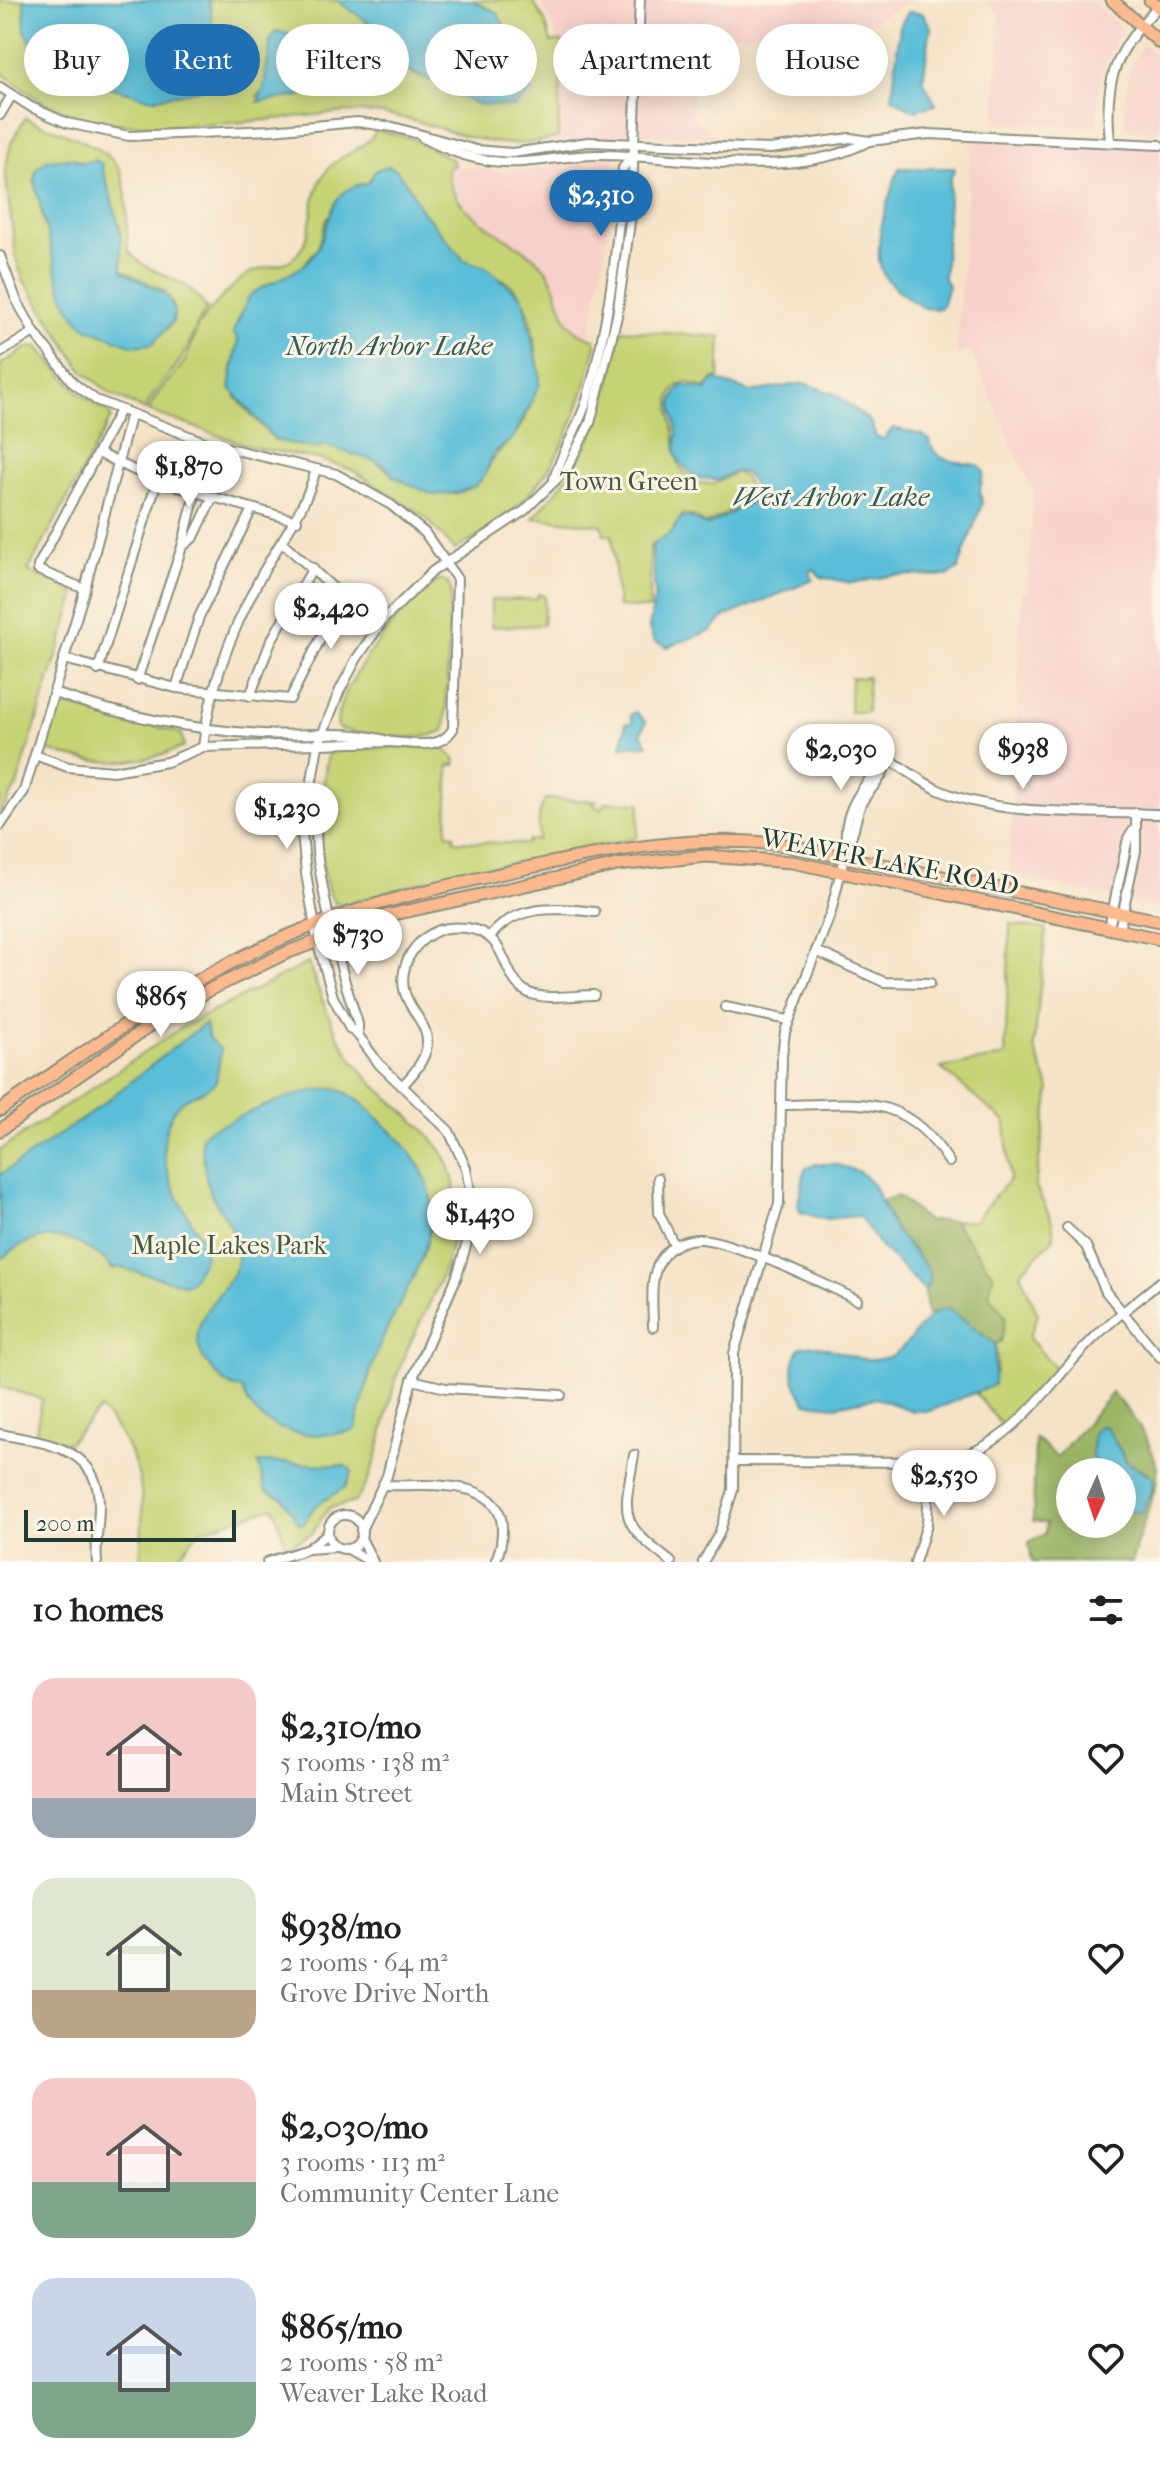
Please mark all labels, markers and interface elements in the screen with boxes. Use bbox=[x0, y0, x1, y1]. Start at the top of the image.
chip: Buy bbox=[24, 24, 129, 96]
chip: Rent bbox=[145, 24, 260, 96]
chip: Filters bbox=[276, 24, 409, 96]
chip: New bbox=[425, 24, 537, 96]
chip: Apartment bbox=[553, 24, 740, 96]
chip: House bbox=[756, 24, 888, 96]
pin: $2,310 bbox=[536, 170, 666, 238]
text: $2,310 bbox=[567, 180, 635, 211]
water label: North Arbor Lake bbox=[285, 329, 493, 362]
pin: $1,870 bbox=[124, 441, 254, 509]
text: $1,870 bbox=[155, 451, 223, 482]
park label: Town Green bbox=[560, 466, 698, 497]
water label: West Arbor Lake bbox=[733, 480, 930, 513]
pin: $2,420 bbox=[266, 583, 396, 651]
text: $2,420 bbox=[293, 593, 369, 624]
pin: $938 bbox=[976, 723, 1070, 791]
pin: $2,030 bbox=[776, 724, 906, 792]
text: $938 bbox=[997, 733, 1049, 764]
text: $2,030 bbox=[805, 734, 877, 765]
pin: $1,230 bbox=[222, 783, 352, 851]
text: $1,230 bbox=[253, 793, 321, 824]
street label: WEAVER LAKE ROAD bbox=[757, 822, 1022, 902]
pin: $730 bbox=[311, 909, 405, 977]
text: $730 bbox=[332, 919, 384, 950]
pin: $865 bbox=[114, 971, 208, 1039]
text: $865 bbox=[135, 981, 187, 1012]
pin: $1,430 bbox=[415, 1188, 545, 1256]
text: $1,430 bbox=[445, 1198, 515, 1229]
park label: Maple Lakes Park bbox=[131, 1230, 327, 1261]
pin: $2,530 bbox=[879, 1450, 1009, 1518]
north arrow bbox=[1056, 1458, 1136, 1538]
map controls bbox=[1056, 1458, 1136, 1538]
text: $2,530 bbox=[910, 1460, 978, 1491]
scale bar bbox=[24, 1506, 236, 1542]
text: 200 m bbox=[36, 1511, 95, 1537]
icon: filters bbox=[1084, 1588, 1128, 1632]
text: 10 homes bbox=[32, 1590, 163, 1630]
text: $2,310/mo bbox=[280, 1707, 421, 1747]
icon: home bbox=[96, 1710, 192, 1806]
icon: heart bbox=[1084, 1736, 1128, 1780]
text: 5 rooms · 138 m² bbox=[280, 1747, 449, 1778]
text: Main Street bbox=[280, 1778, 413, 1809]
text: $938/mo bbox=[280, 1907, 401, 1947]
icon: home bbox=[96, 1910, 192, 2006]
icon: heart bbox=[1084, 1936, 1128, 1980]
text: 2 rooms · 64 m² bbox=[280, 1947, 448, 1978]
text: Grove Drive North bbox=[280, 1978, 489, 2009]
text: $2,030/mo bbox=[280, 2107, 428, 2147]
icon: home bbox=[96, 2110, 192, 2206]
icon: heart bbox=[1084, 2136, 1128, 2180]
text: 3 rooms · 113 m² bbox=[280, 2147, 445, 2178]
text: Community Center Lane bbox=[280, 2178, 559, 2209]
text: $865/mo bbox=[280, 2307, 403, 2347]
icon: home bbox=[96, 2310, 192, 2406]
icon: heart bbox=[1084, 2336, 1128, 2380]
text: 2 rooms · 58 m² bbox=[280, 2347, 443, 2378]
text: Weaver Lake Road bbox=[280, 2378, 487, 2409]

